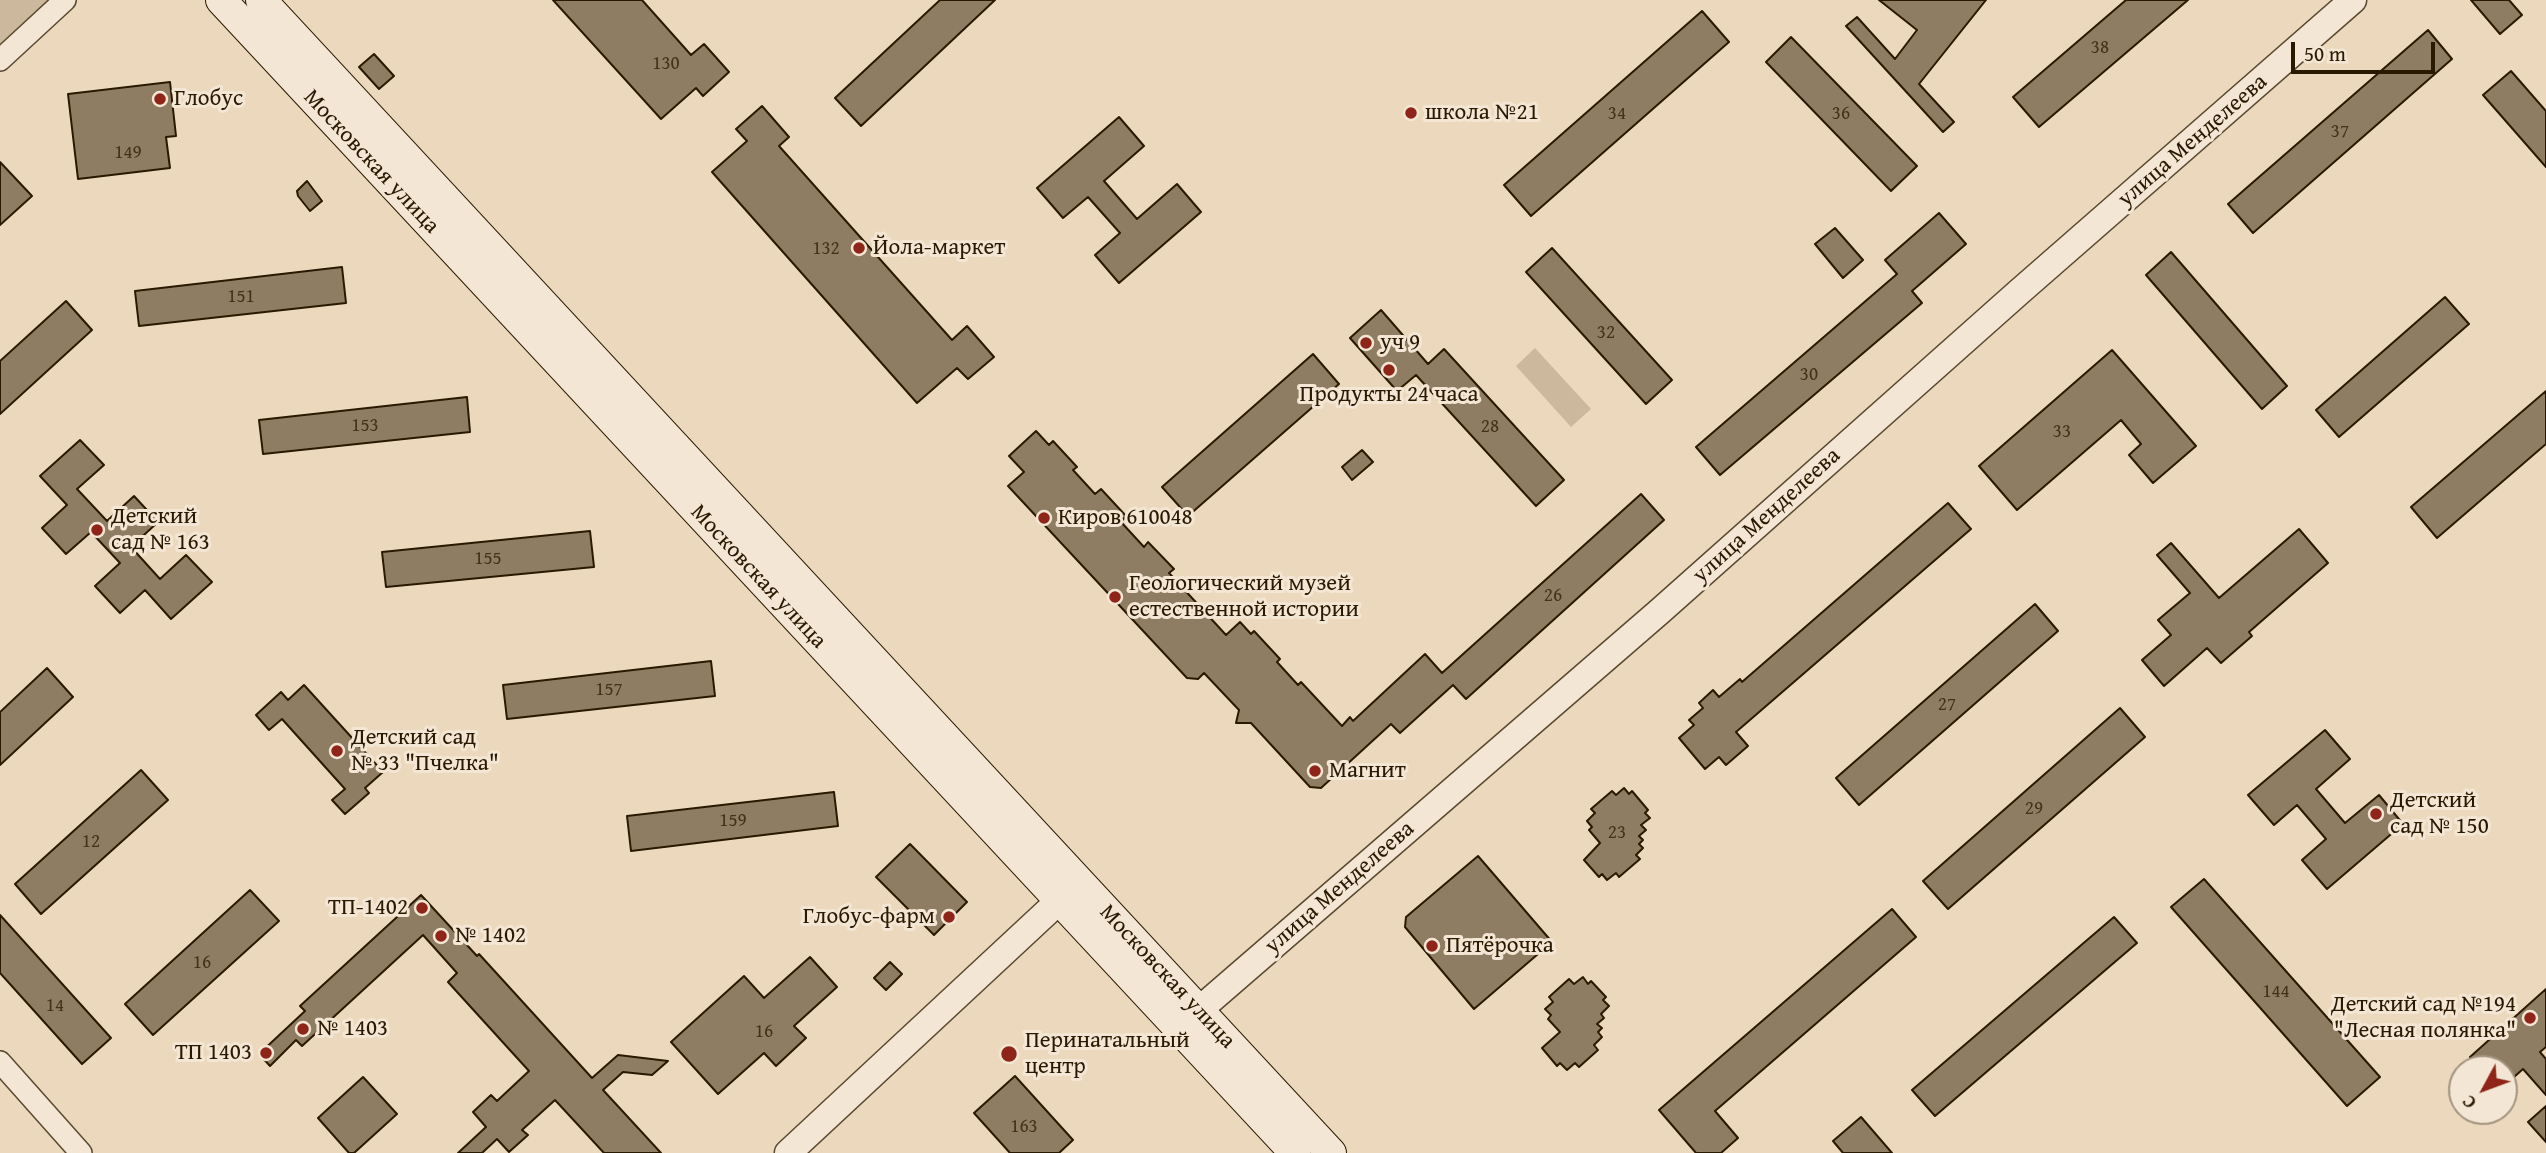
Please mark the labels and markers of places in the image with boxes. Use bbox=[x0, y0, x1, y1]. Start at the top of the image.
place label: Глобус bbox=[174, 85, 243, 113]
marker: Глобус bbox=[152, 91, 168, 107]
place label: школа №21 bbox=[1425, 99, 1539, 127]
marker: школа №21 bbox=[1403, 105, 1419, 121]
place label: Йола-маркет bbox=[873, 234, 1005, 262]
marker: Йола-маркет bbox=[851, 240, 867, 256]
place label: уч 9 bbox=[1380, 329, 1420, 357]
marker: уч 9 bbox=[1358, 335, 1374, 351]
marker: Продукты 24 часа bbox=[1381, 362, 1397, 378]
place label: Продукты 24 часа bbox=[1299, 381, 1479, 409]
place label: Детский сад № 163 bbox=[111, 503, 210, 557]
place label: Киров 610048 bbox=[1058, 504, 1193, 532]
marker: Киров 610048 bbox=[1036, 510, 1052, 526]
marker: Детский сад № 163 bbox=[89, 522, 105, 538]
place label: Геологический музей естественной истории bbox=[1129, 570, 1359, 624]
marker: Геологический музей естественной истории bbox=[1107, 589, 1123, 605]
place label: Детский сад № 33 "Пчелка" bbox=[351, 724, 499, 778]
marker: Детский сад № 33 "Пчелка" bbox=[329, 743, 345, 759]
place label: Магнит bbox=[1329, 757, 1406, 785]
marker: Магнит bbox=[1307, 763, 1323, 779]
place label: Детский сад № 150 bbox=[2390, 787, 2489, 841]
marker: Детский сад № 150 bbox=[2368, 806, 2384, 822]
place label: ТП-1402 bbox=[328, 894, 408, 922]
marker: ТП-1402 bbox=[414, 900, 430, 916]
place label: Глобус-фарм bbox=[803, 903, 935, 931]
marker: Глобус-фарм bbox=[941, 909, 957, 925]
place label: № 1402 bbox=[455, 922, 526, 950]
marker: № 1402 bbox=[433, 928, 449, 944]
place label: Пятёрочка bbox=[1446, 932, 1554, 960]
marker: Пятёрочка bbox=[1424, 938, 1440, 954]
place label: Детский сад №194 "Лесная полянка" bbox=[2331, 991, 2516, 1045]
marker: Детский сад №194 "Лесная полянка" bbox=[2522, 1010, 2538, 1026]
place label: № 1403 bbox=[317, 1015, 388, 1043]
marker: № 1403 bbox=[295, 1021, 311, 1037]
place label: Перинатальный центр bbox=[1025, 1027, 1190, 1081]
place label: ТП 1403 bbox=[175, 1039, 252, 1067]
marker: Перинатальный центр bbox=[999, 1044, 1019, 1064]
marker: ТП 1403 bbox=[258, 1045, 274, 1061]

